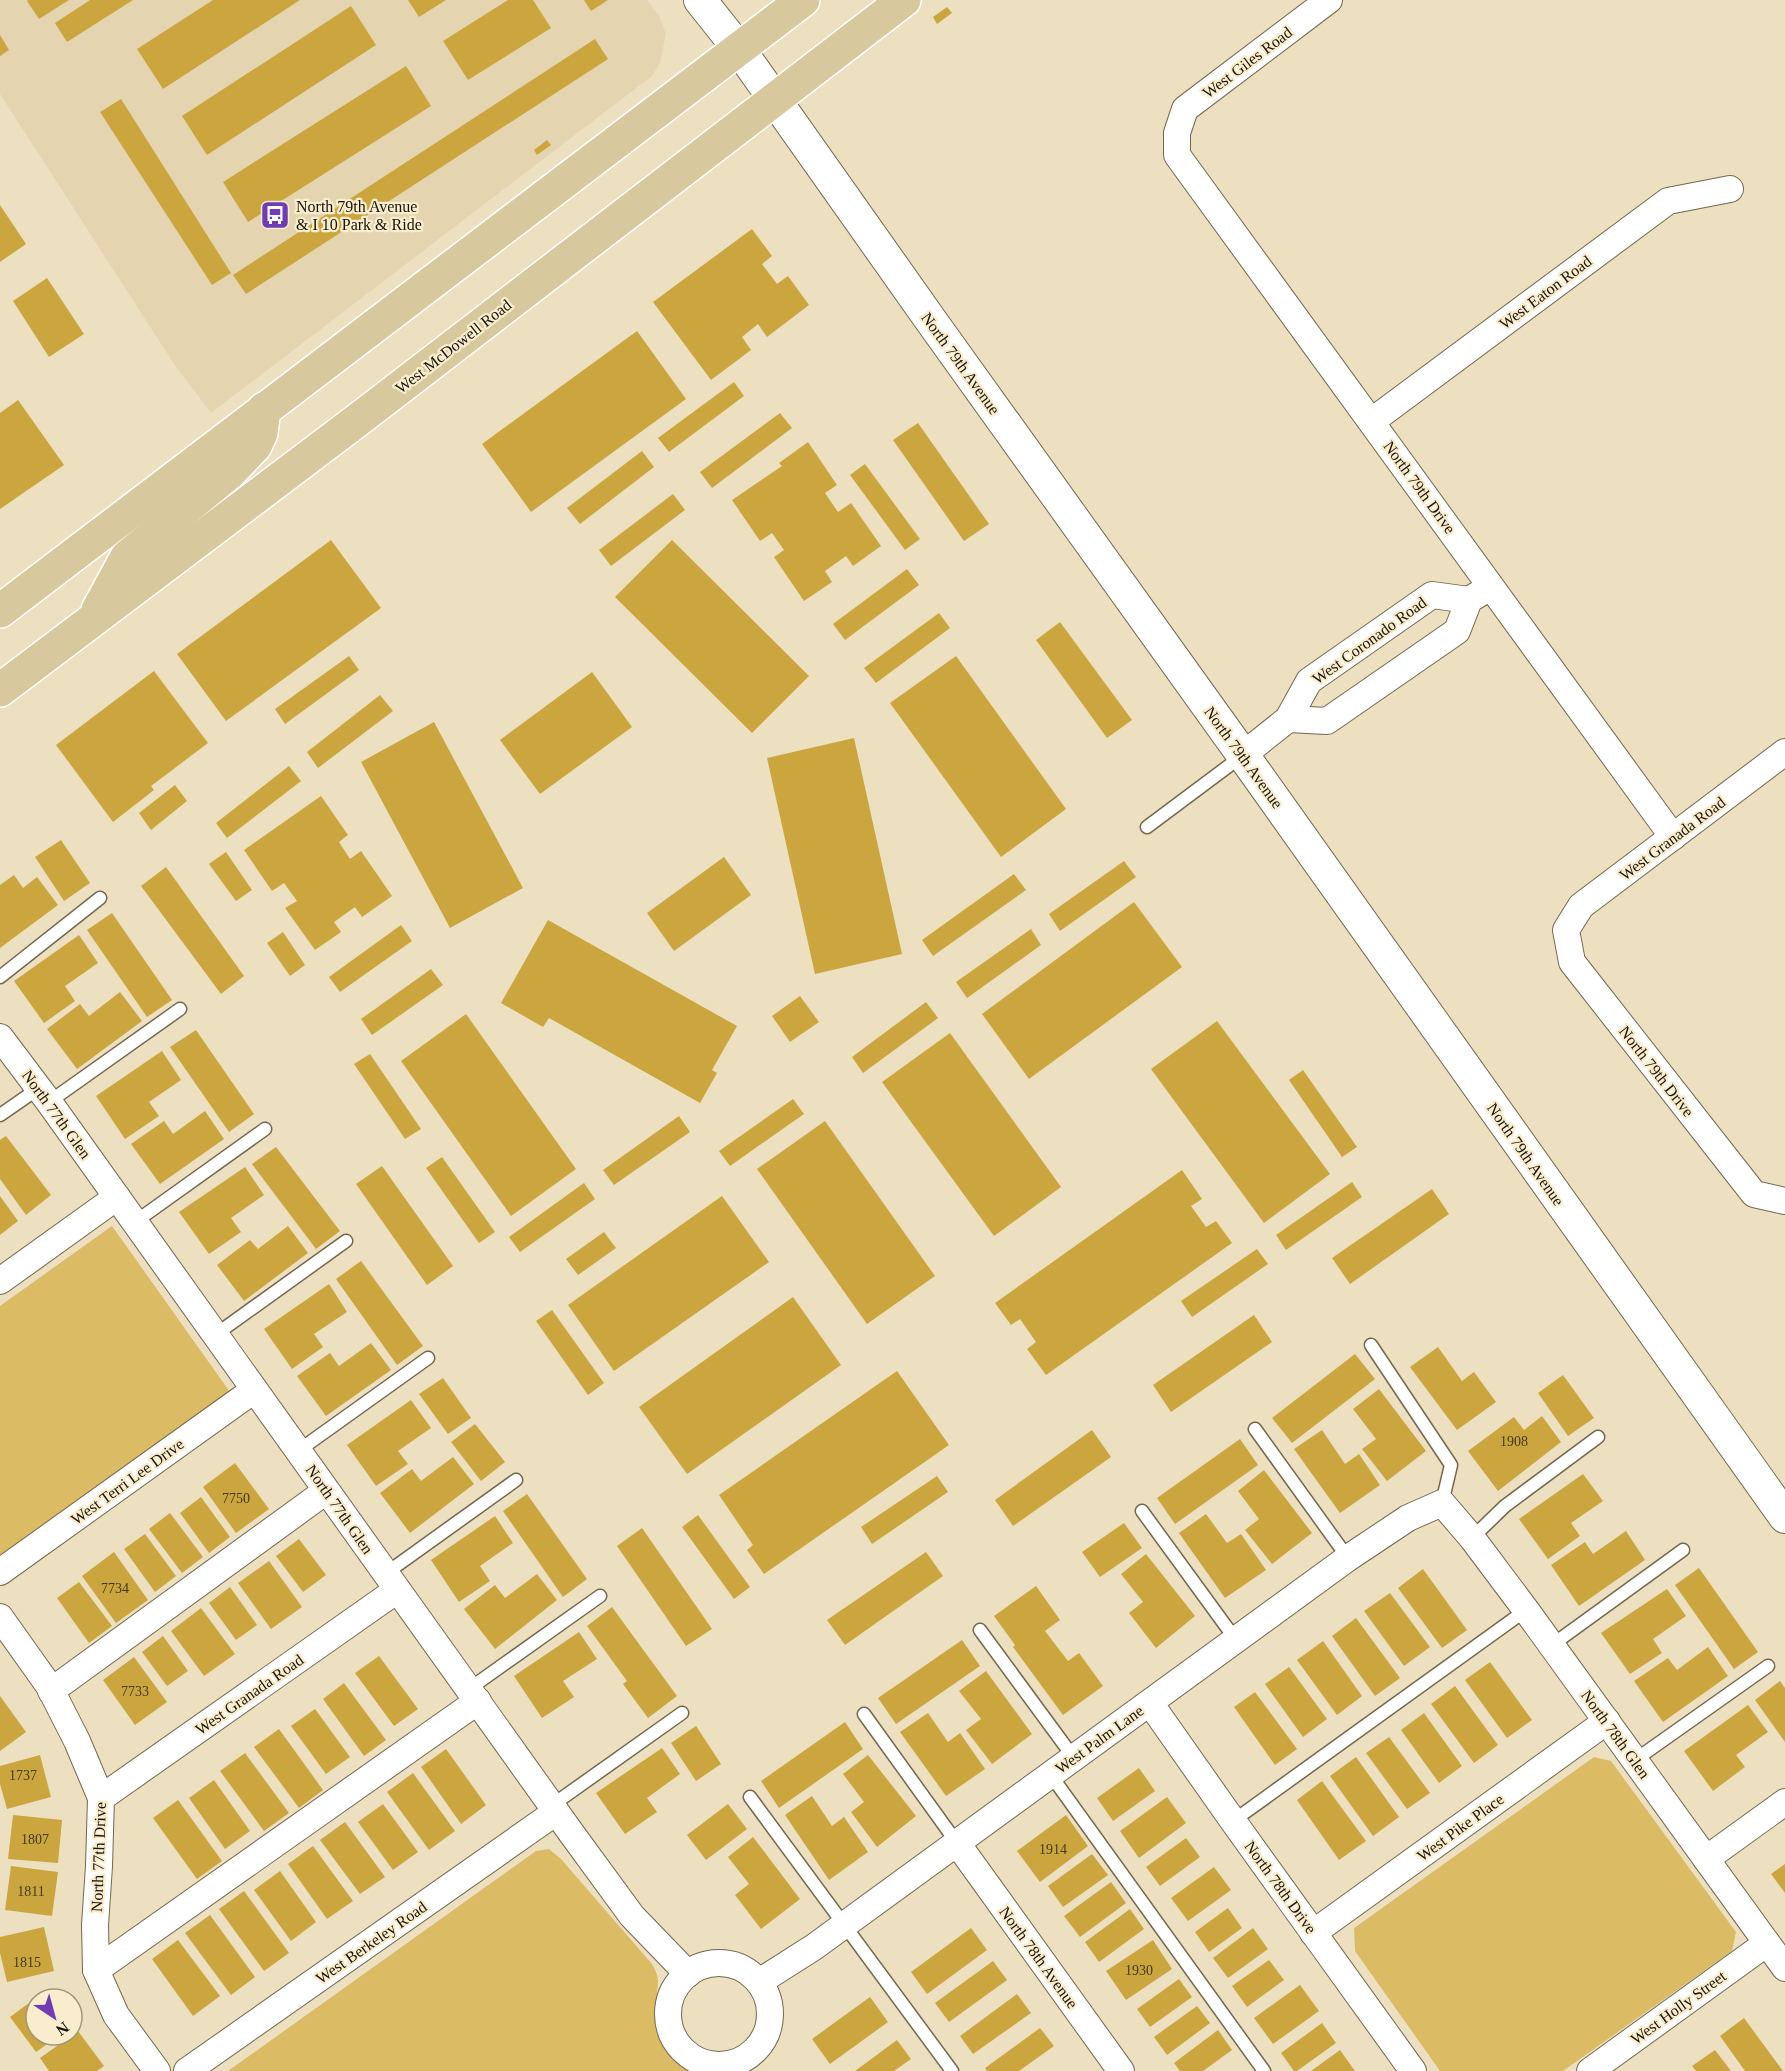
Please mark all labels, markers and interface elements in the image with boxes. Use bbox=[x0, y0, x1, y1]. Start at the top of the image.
street label: West Giles Road bbox=[1199, 23, 1295, 101]
place label: North 79th Avenue & I 10 Park & Ride bbox=[296, 198, 422, 233]
bus stop icon: North 79th Avenue & I 10 Park & Ride bbox=[259, 199, 291, 231]
street label: West Eaton Road bbox=[1496, 252, 1595, 332]
street label: West McDowell Road bbox=[392, 296, 514, 397]
street label: North 79th Avenue bbox=[918, 309, 1003, 417]
street label: North 79th Drive bbox=[1380, 438, 1459, 537]
street label: West Coronado Road bbox=[1309, 593, 1429, 687]
street label: North 79th Avenue bbox=[1201, 703, 1286, 811]
street label: West Granada Road bbox=[1616, 793, 1728, 884]
street label: North 79th Drive bbox=[1616, 1023, 1697, 1120]
street label: North 77th Glen bbox=[19, 1067, 94, 1162]
street label: North 79th Avenue bbox=[1484, 1100, 1567, 1209]
house number: 1908 bbox=[1500, 1434, 1528, 1449]
street label: West Terri Lee Drive bbox=[68, 1435, 187, 1528]
street label: North 77th Glen bbox=[303, 1461, 377, 1557]
house number: 7750 bbox=[222, 1491, 250, 1506]
house number: 7734 bbox=[101, 1581, 129, 1596]
street label: West Granada Road bbox=[192, 1651, 306, 1738]
house number: 7733 bbox=[121, 1684, 149, 1699]
street label: North 78th Glen bbox=[1578, 1687, 1653, 1782]
street label: West Palm Lane bbox=[1052, 1702, 1147, 1777]
house number: 1737 bbox=[9, 1768, 37, 1783]
street label: West Pike Place bbox=[1414, 1790, 1507, 1864]
street label: North 77th Drive bbox=[88, 1802, 109, 1912]
house number: 1807 bbox=[21, 1832, 49, 1847]
street label: North 78th Drive bbox=[1241, 1838, 1320, 1937]
house number: 1914 bbox=[1039, 1842, 1067, 1857]
house number: 1811 bbox=[17, 1884, 45, 1899]
street label: West Berkeley Road bbox=[313, 1898, 430, 1988]
street label: North 78th Avenue bbox=[996, 1903, 1081, 2011]
house number: 1815 bbox=[13, 1955, 41, 1970]
house number: 1930 bbox=[1125, 1963, 1153, 1978]
street label: West Holly Street bbox=[1627, 1967, 1730, 2048]
north arrow bbox=[24, 1987, 84, 2047]
text: N bbox=[52, 2018, 72, 2039]

